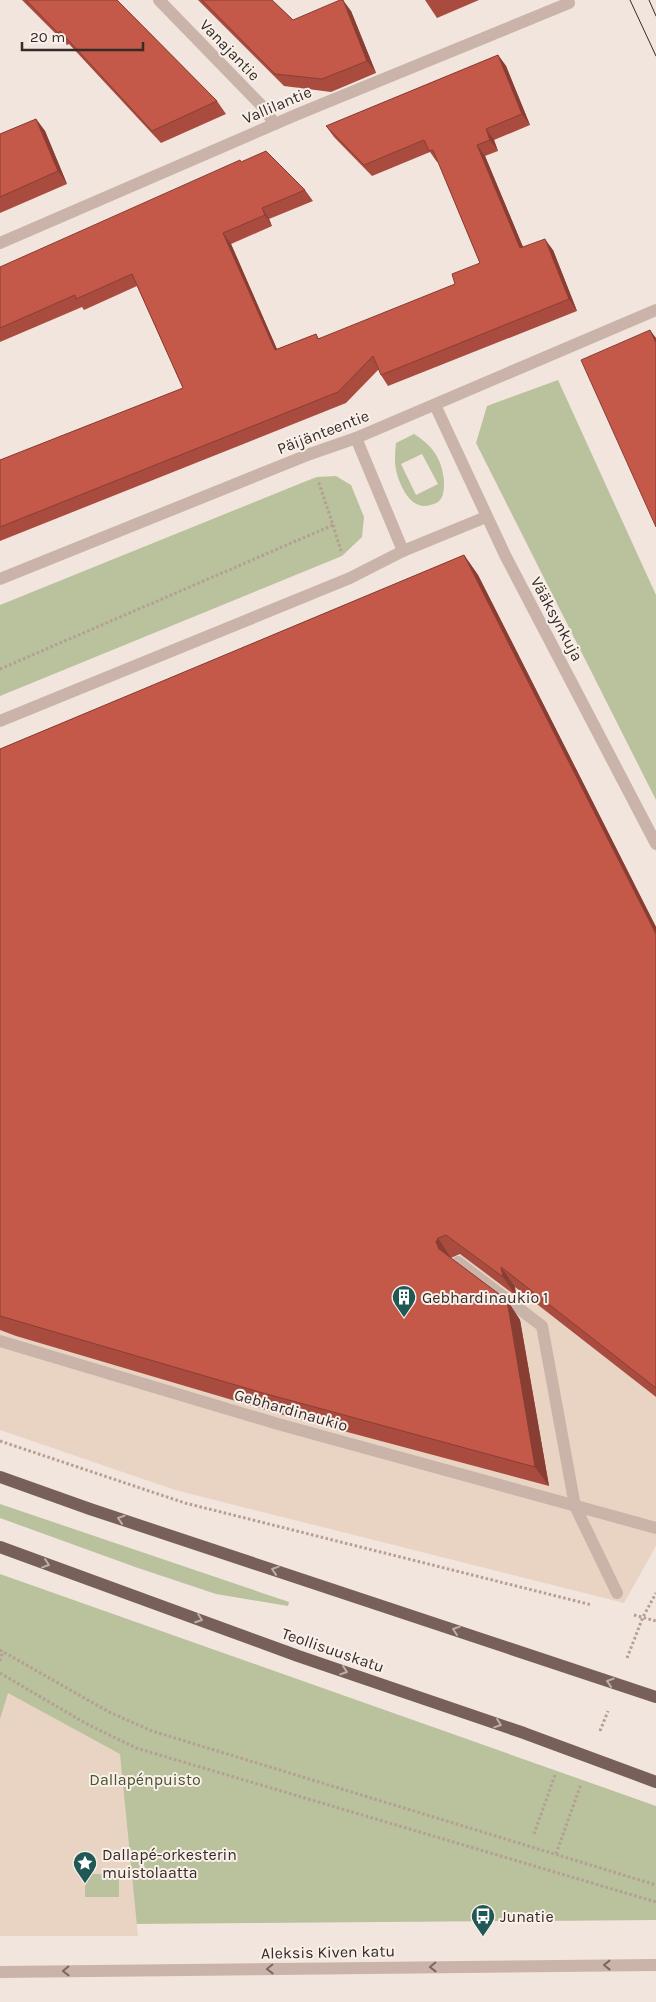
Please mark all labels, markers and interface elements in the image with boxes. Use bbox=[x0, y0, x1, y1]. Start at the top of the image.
street label: Vanajantie bbox=[196, 15, 264, 85]
scale bar bbox=[22, 20, 144, 52]
text: 20 m bbox=[30, 28, 65, 46]
street label: Vallilantie bbox=[240, 82, 314, 128]
street label: Päijänteentie bbox=[274, 406, 372, 458]
street label: Vääksynkuja bbox=[527, 574, 587, 664]
building icon: Gebhardinaukio 1 bbox=[391, 1284, 417, 1318]
place label: Gebhardinaukio 1 bbox=[422, 1288, 548, 1307]
street label: Gebhardinaukio bbox=[232, 1385, 350, 1435]
one-way arrow bbox=[117, 1515, 125, 1525]
one-way arrow bbox=[41, 1558, 50, 1568]
one-way arrow bbox=[271, 1566, 280, 1576]
one-way arrow bbox=[194, 1613, 202, 1623]
street label: Teollisuuskatu bbox=[279, 1624, 387, 1676]
one-way arrow bbox=[452, 1626, 460, 1636]
one-way arrow bbox=[339, 1666, 348, 1676]
one-way arrow bbox=[606, 1678, 614, 1688]
one-way arrow bbox=[493, 1719, 501, 1729]
park label: Dallapénpuisto bbox=[89, 1770, 201, 1789]
place label: Dallapé-orkesterin muistolaatta bbox=[102, 1845, 237, 1882]
place icon: Dallapé-orkesterin muistolaatta bbox=[72, 1850, 98, 1884]
bus stop icon: Junatie bbox=[470, 1903, 496, 1937]
place label: Junatie bbox=[500, 1907, 554, 1926]
street label: Aleksis Kiven katu bbox=[261, 1941, 395, 1963]
one-way arrow bbox=[603, 1960, 611, 1970]
one-way arrow bbox=[428, 1962, 436, 1972]
one-way arrow bbox=[266, 1963, 274, 1974]
one-way arrow bbox=[62, 1965, 70, 1976]

